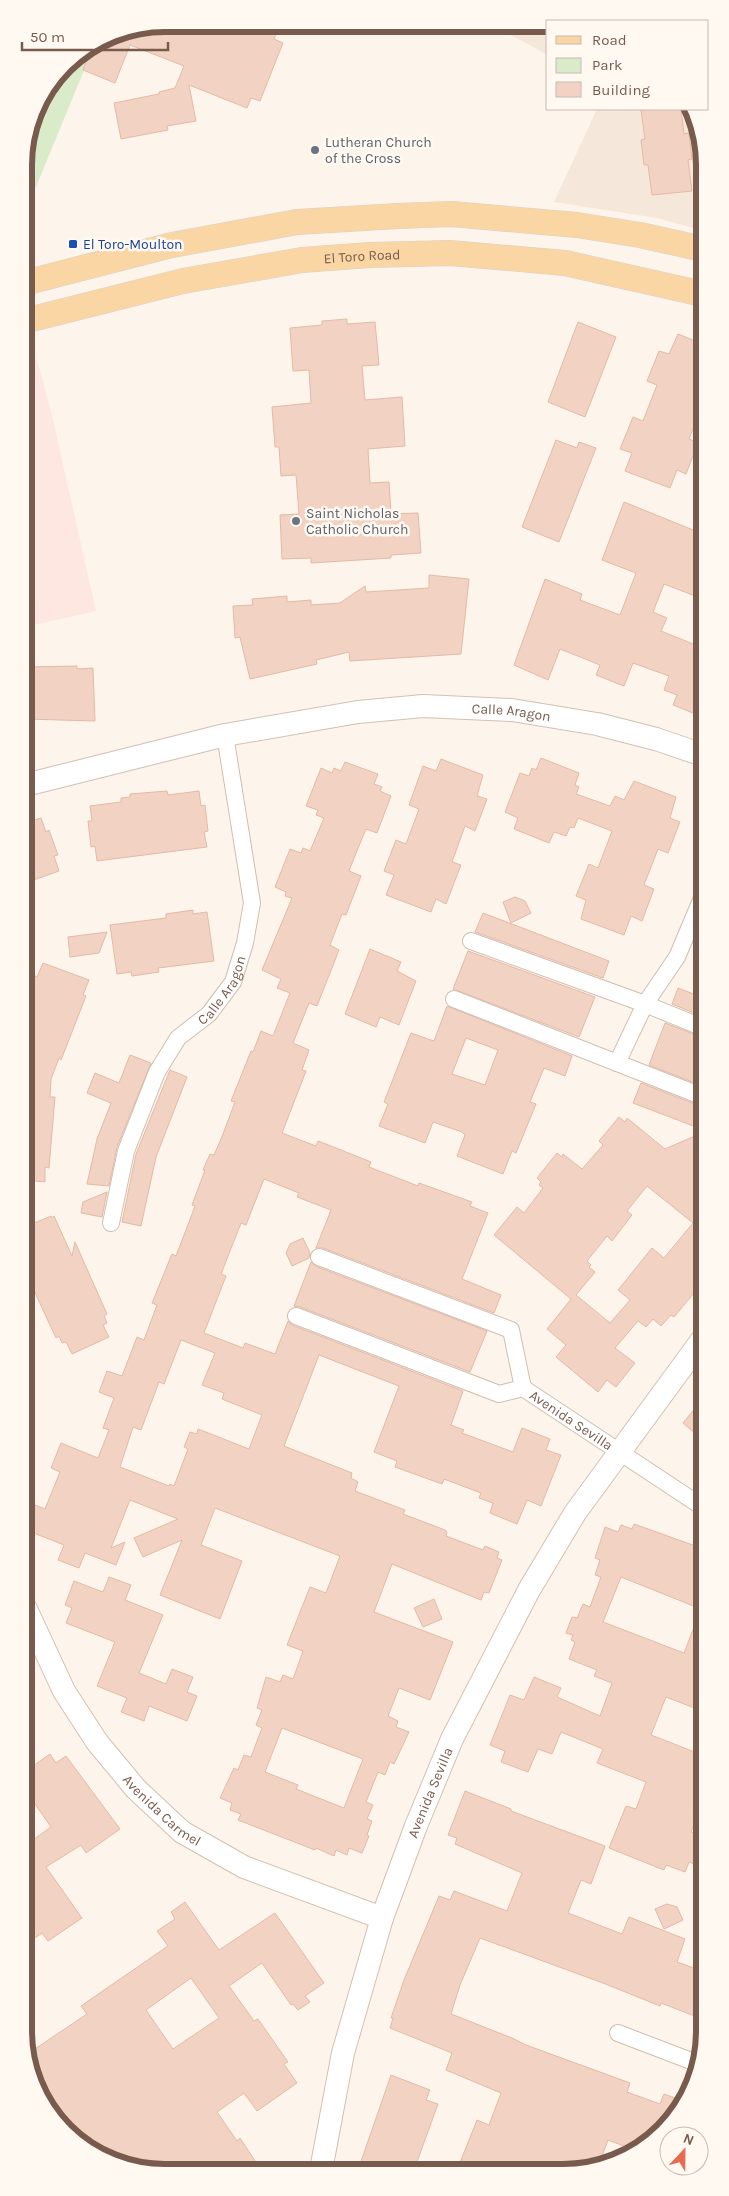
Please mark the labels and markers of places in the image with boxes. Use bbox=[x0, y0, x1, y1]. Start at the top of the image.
place label: Lutheran Church of the Cross bbox=[325, 134, 432, 167]
marker: Lutheran Church of the Cross bbox=[309, 144, 321, 156]
place label: El Toro-Moulton bbox=[83, 236, 183, 253]
marker: El Toro-Moulton bbox=[67, 238, 79, 250]
place label: Saint Nicholas Catholic Church bbox=[306, 505, 409, 538]
marker: Saint Nicholas Catholic Church bbox=[290, 515, 302, 527]

